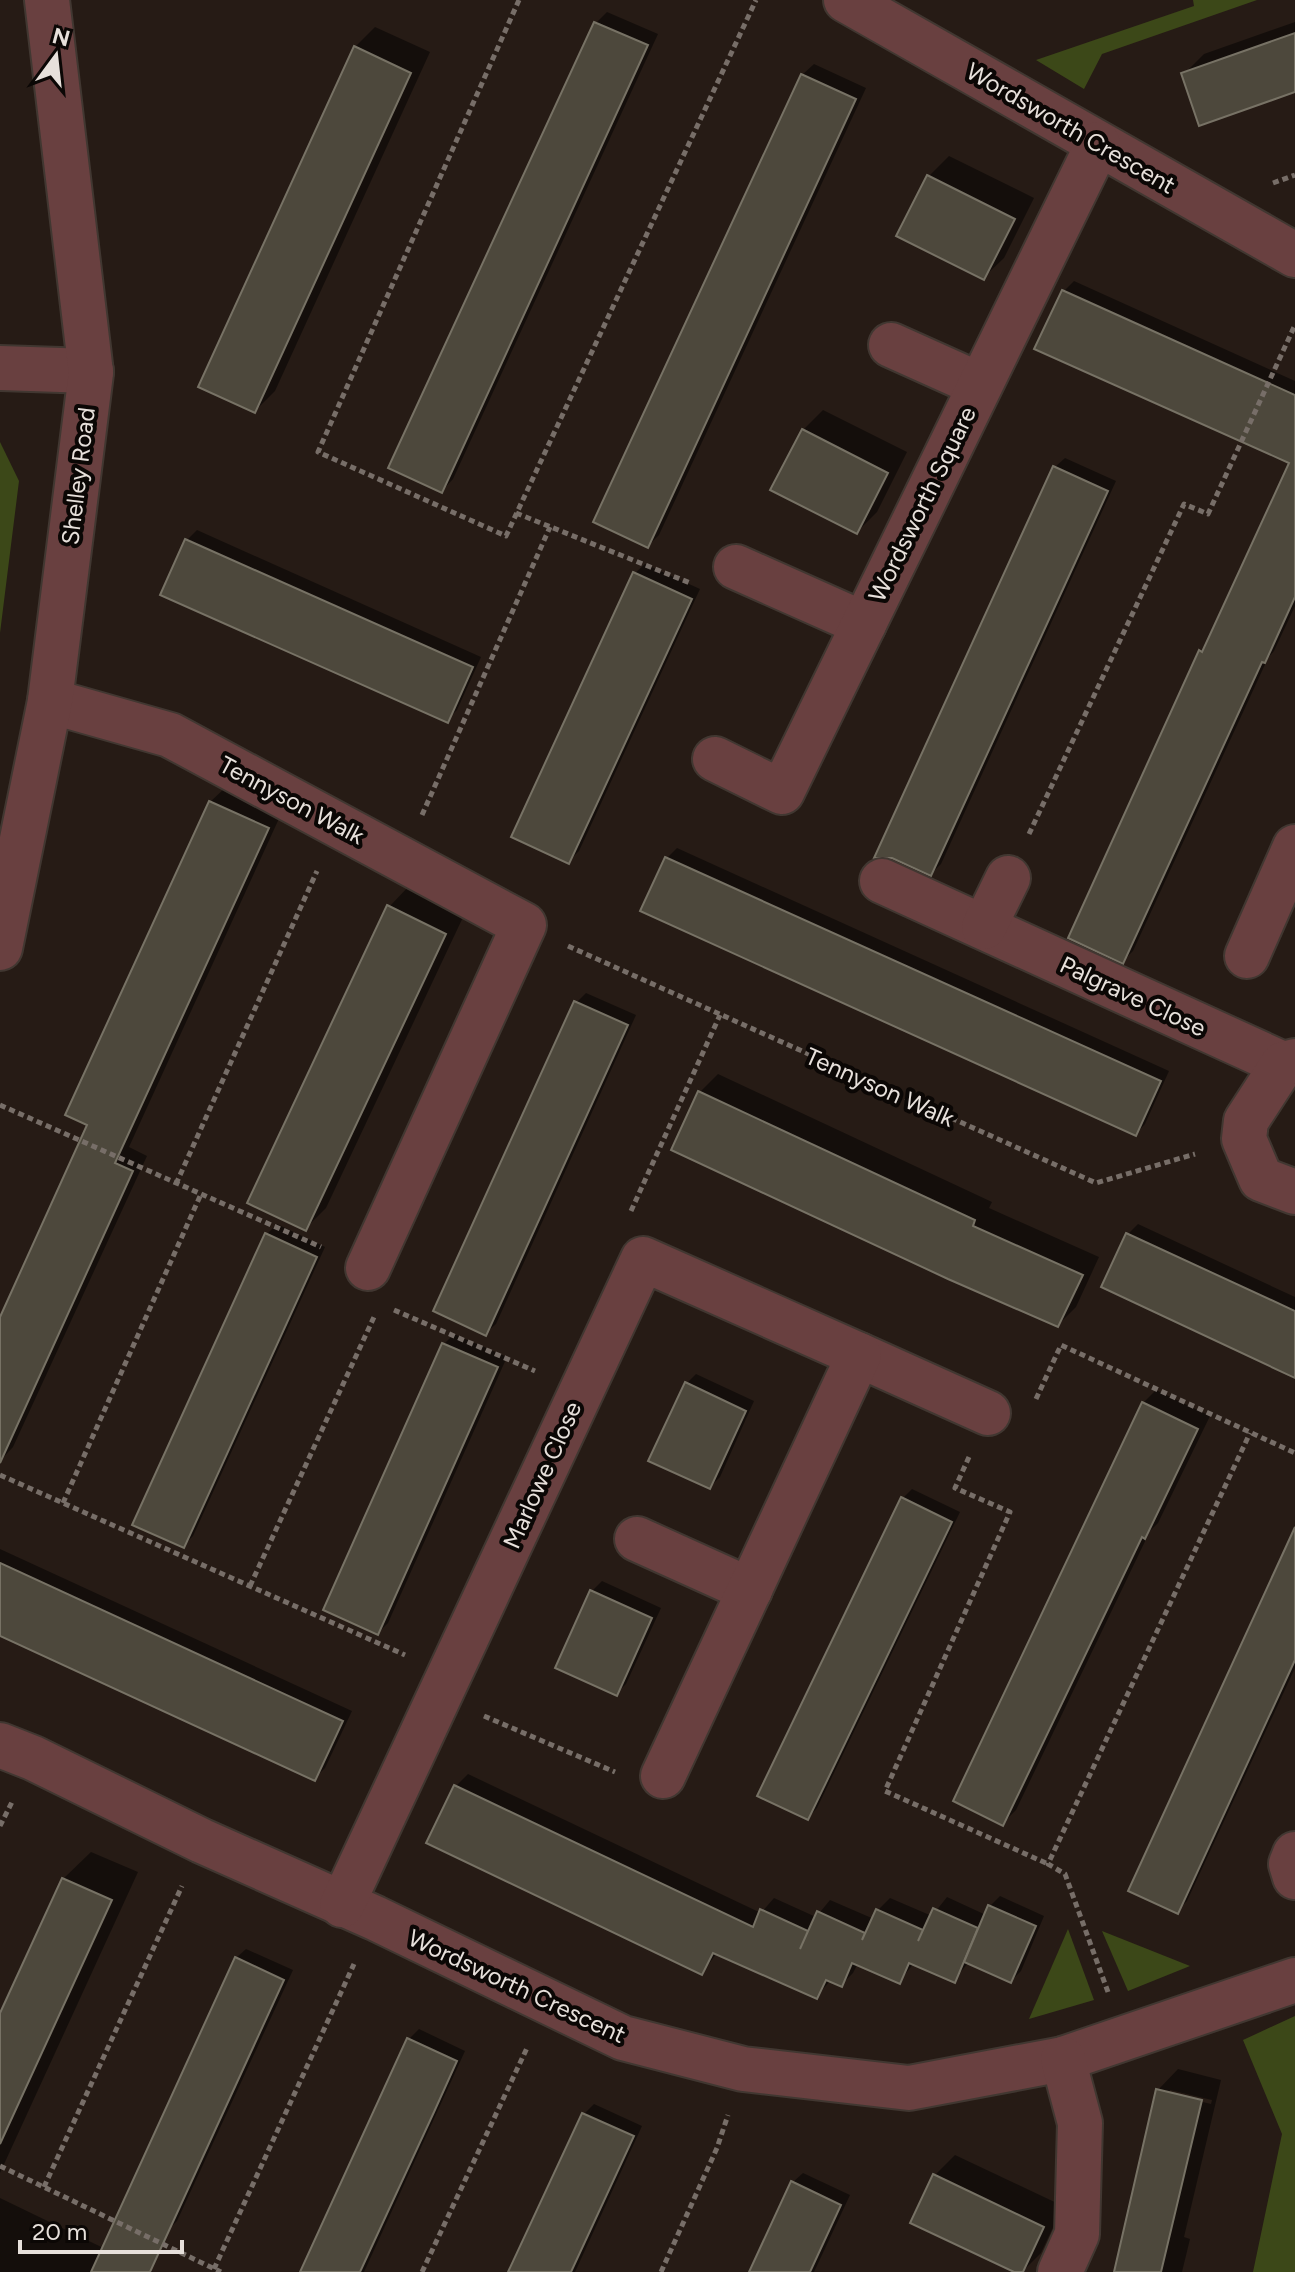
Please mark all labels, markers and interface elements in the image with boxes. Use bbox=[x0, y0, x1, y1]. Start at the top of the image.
north arrow bbox=[16, 16, 96, 96]
text: N bbox=[49, 22, 73, 52]
street label: Wordsworth Crescent bbox=[961, 56, 1181, 200]
street label: Wordsworth Square bbox=[862, 402, 982, 606]
street label: Shelley Road bbox=[55, 406, 101, 546]
street label: Tennyson Walk bbox=[215, 750, 370, 850]
street label: Palgrave Close bbox=[1056, 950, 1210, 1042]
street label: Tennyson Walk bbox=[801, 1041, 959, 1133]
street label: Marlowe Close bbox=[497, 1397, 587, 1553]
street label: Wordsworth Crescent bbox=[404, 1923, 630, 2049]
scale bar bbox=[20, 2204, 182, 2254]
text: 20 m bbox=[32, 2217, 87, 2246]

